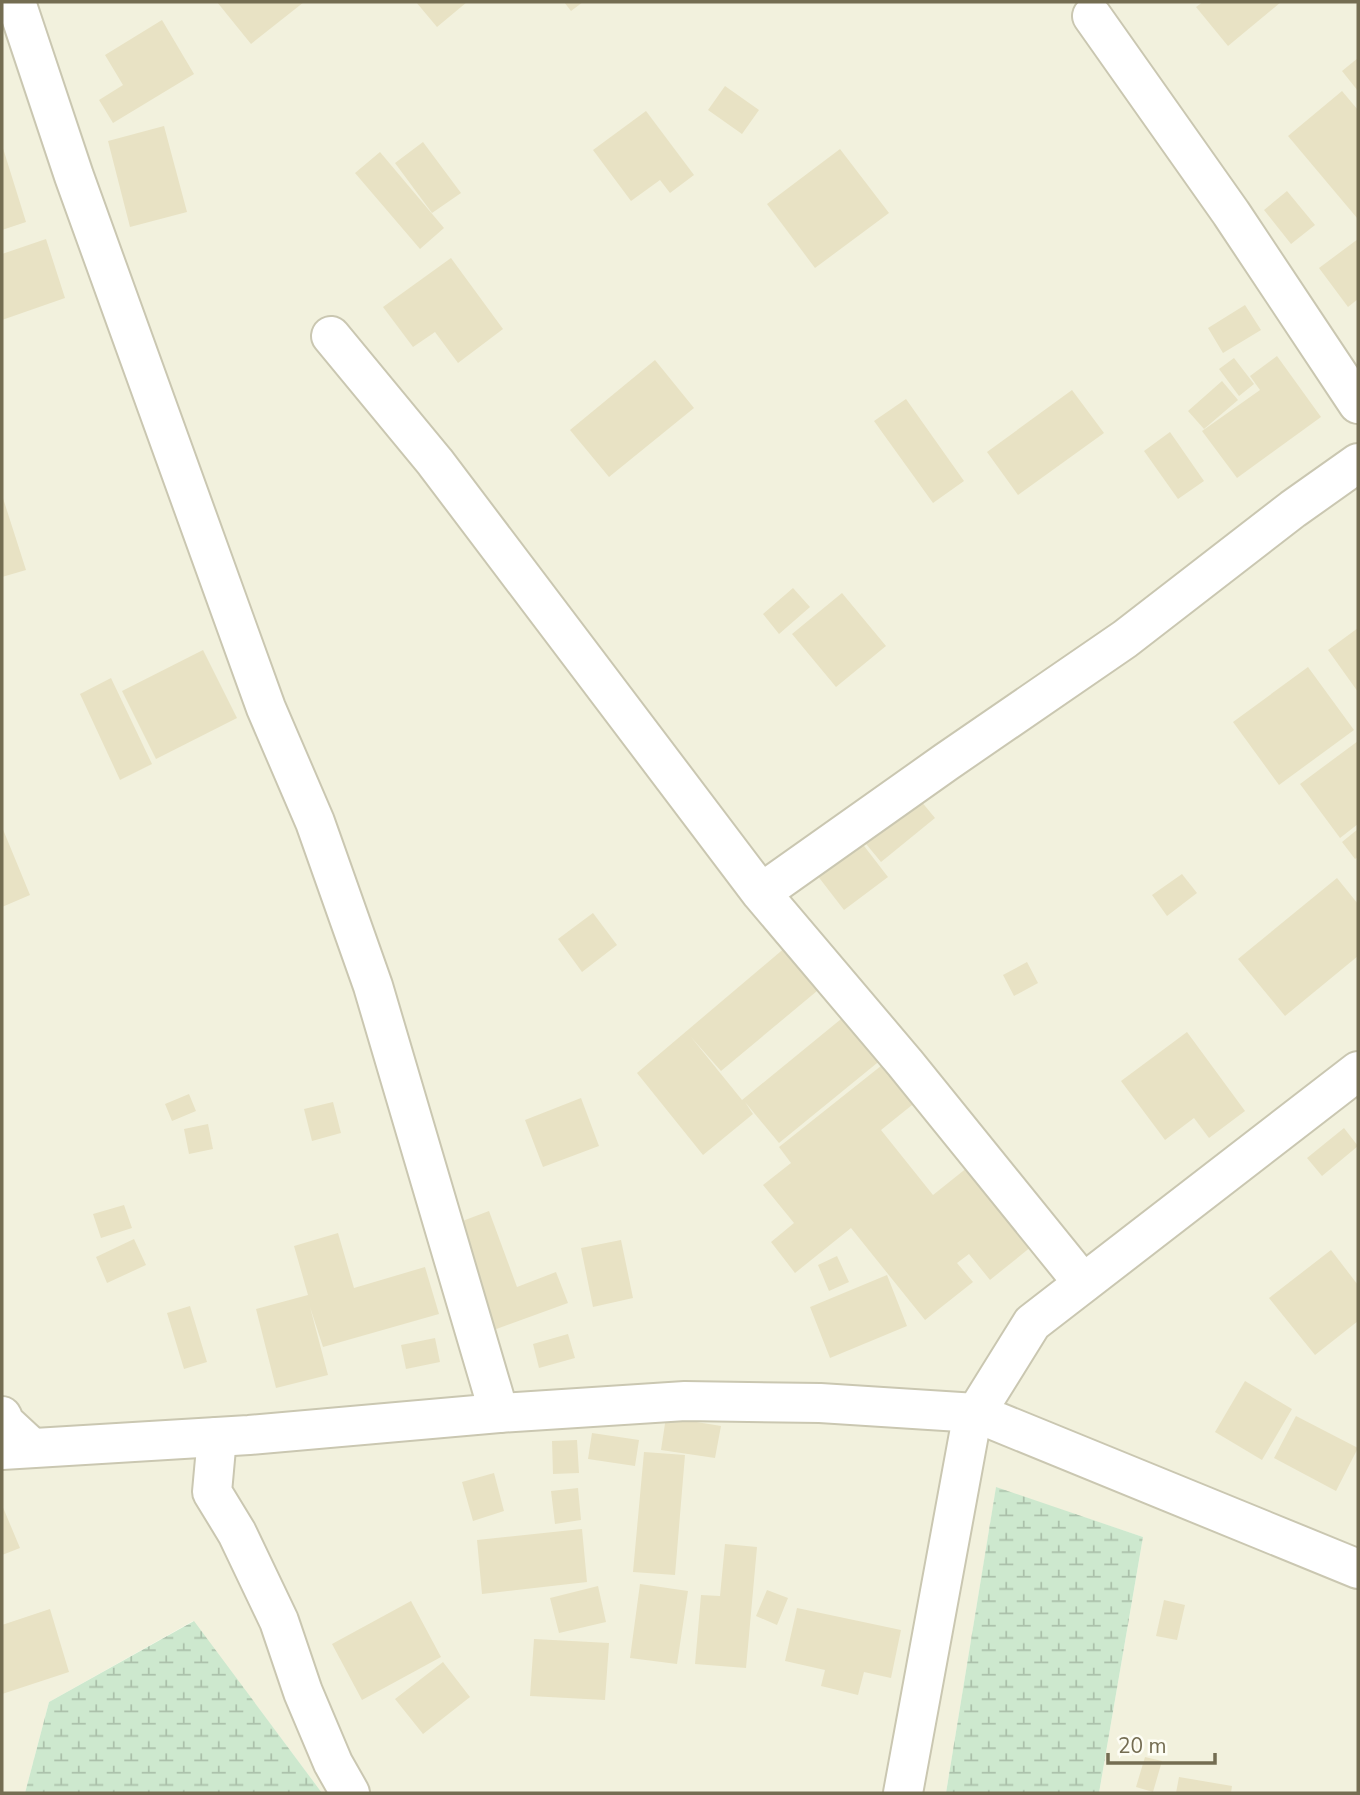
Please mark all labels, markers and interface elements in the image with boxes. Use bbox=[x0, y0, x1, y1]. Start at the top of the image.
scale bar bbox=[1108, 1722, 1215, 1766]
text: 20 m bbox=[1118, 1732, 1167, 1760]

